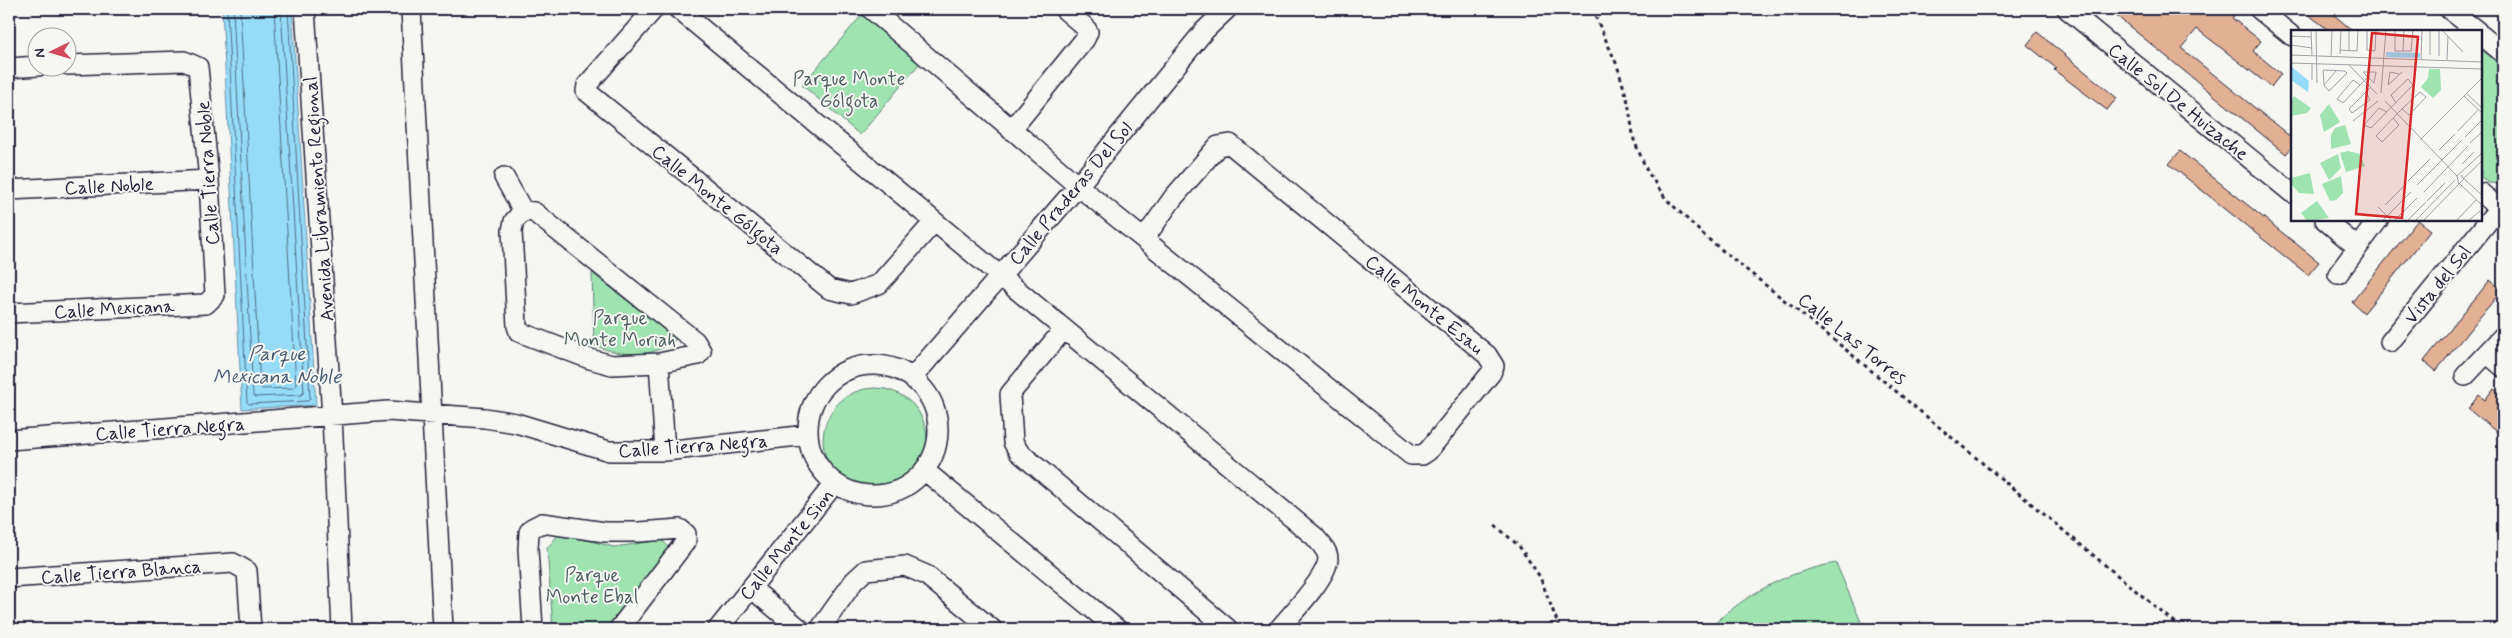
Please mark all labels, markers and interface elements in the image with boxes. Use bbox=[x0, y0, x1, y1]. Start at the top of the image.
north arrow bbox=[28, 28, 78, 78]
inset map bbox=[2291, 30, 2482, 221]
street label: Calle Sol De Huizache bbox=[2103, 38, 2253, 167]
text: N bbox=[31, 48, 49, 58]
park label: Parque Monte Gólgota bbox=[793, 67, 905, 117]
street label: Avenida Libramiento Regional bbox=[298, 75, 344, 322]
street label: Calle Tierra Noble bbox=[191, 100, 226, 246]
street label: Calle Praderas Del Sol bbox=[1004, 117, 1139, 271]
street label: Calle Monte Gólgota bbox=[644, 139, 788, 263]
street label: Calle Noble bbox=[64, 172, 154, 201]
street label: Vista del Sol bbox=[2399, 241, 2477, 329]
street label: Calle Monte Esau bbox=[1360, 250, 1489, 361]
street label: Calle Las Torres bbox=[1792, 287, 1912, 391]
street label: Calle Mexicana bbox=[53, 294, 176, 325]
park label: Parque Monte Moriah bbox=[564, 306, 676, 353]
water label: Parque Mexicana Noble bbox=[213, 341, 342, 391]
street label: Calle Tierra Negra bbox=[94, 412, 246, 450]
street label: Calle Tierra Negra bbox=[617, 429, 769, 467]
street label: Calle Monte Sion bbox=[734, 484, 840, 606]
street label: Calle Tierra Blanca bbox=[40, 554, 202, 591]
park label: Parque Monte Ebal bbox=[546, 563, 639, 610]

